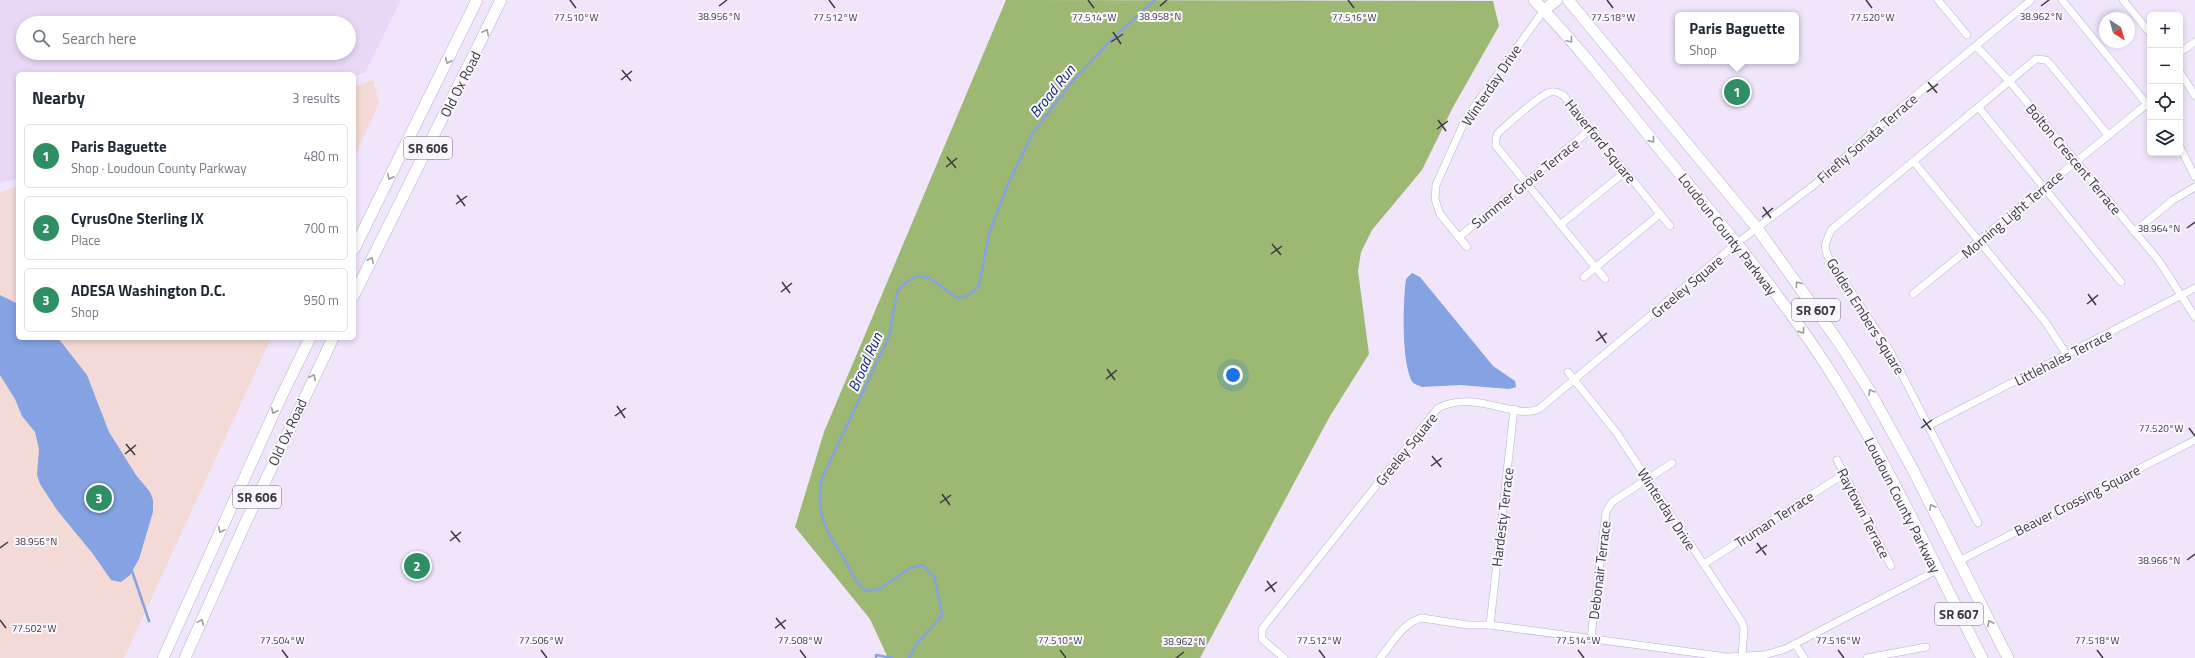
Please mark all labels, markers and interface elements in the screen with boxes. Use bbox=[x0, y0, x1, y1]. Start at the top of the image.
text: 38.956°N bbox=[698, 9, 740, 24]
text: 38.958°N bbox=[1139, 9, 1181, 24]
text: 38.962°N bbox=[2020, 9, 2062, 24]
text: 77.510°W bbox=[554, 10, 598, 25]
text: 77.512°W bbox=[813, 10, 857, 25]
text: 77.514°W bbox=[1072, 10, 1116, 25]
text: 77.516°W bbox=[1332, 10, 1376, 25]
text: 77.518°W bbox=[1591, 10, 1635, 25]
text: 77.520°W bbox=[1850, 10, 1894, 25]
popup bbox=[1675, 12, 1799, 64]
north arrow bbox=[2099, 12, 2135, 48]
map controls bbox=[2147, 12, 2183, 156]
button: + bbox=[2147, 12, 2183, 48]
search box bbox=[16, 16, 356, 60]
text: Paris Baguette bbox=[1689, 17, 1785, 40]
icon: search bbox=[30, 27, 52, 49]
text: Search here bbox=[62, 27, 136, 50]
one-way arrow bbox=[481, 28, 489, 36]
one-way arrow bbox=[1565, 35, 1572, 42]
street label: Winterday Drive bbox=[1456, 40, 1526, 130]
text: Shop bbox=[1689, 40, 1717, 60]
street label: Old Ox Road bbox=[434, 47, 486, 121]
button: − bbox=[2147, 48, 2183, 84]
one-way arrow bbox=[445, 56, 453, 64]
water label: Broad Run bbox=[1023, 59, 1081, 122]
pin: 1 bbox=[1724, 77, 1750, 107]
button: locate bbox=[2147, 84, 2183, 120]
text: Nearby bbox=[32, 85, 85, 111]
text: 3 results bbox=[292, 88, 340, 108]
street label: Firefly Sonata Terrace bbox=[1812, 88, 1922, 188]
street label: Haverford Square bbox=[1560, 94, 1642, 188]
street label: Bolton Crescent Terrace bbox=[2021, 99, 2127, 219]
button: layers bbox=[2147, 120, 2183, 156]
street label: Summer Grove Terrace bbox=[1466, 133, 1584, 233]
text: Paris Baguette bbox=[71, 135, 167, 158]
one-way arrow bbox=[1648, 135, 1655, 143]
road number: SR 606 bbox=[404, 137, 452, 159]
text: 1 bbox=[42, 146, 50, 166]
text: 480 m bbox=[303, 146, 339, 166]
text: Shop · Loudoun County Parkway bbox=[71, 158, 247, 178]
street label: Morning Light Terrace bbox=[1956, 165, 2068, 263]
street label: Loudoun County Parkway bbox=[1674, 168, 1783, 300]
one-way arrow bbox=[387, 173, 395, 180]
text: CyrusOne Sterling IX bbox=[71, 207, 204, 230]
text: 2 bbox=[42, 218, 50, 238]
text: 700 m bbox=[303, 218, 339, 238]
text: 38.964°N bbox=[2138, 221, 2180, 236]
text: Place bbox=[71, 230, 100, 250]
street label: Greeley Square bbox=[1646, 249, 1728, 323]
street label: Golden Embers Square bbox=[1822, 254, 1910, 378]
one-way arrow bbox=[367, 257, 374, 265]
text: ADESA Washington D.C. bbox=[71, 279, 226, 302]
one-way arrow bbox=[1796, 282, 1803, 289]
text: 3 bbox=[42, 290, 50, 310]
text: 950 m bbox=[303, 290, 339, 310]
road number: SR 607 bbox=[1792, 299, 1840, 321]
text: Shop bbox=[71, 302, 99, 322]
street label: Littlehales Terrace bbox=[2010, 323, 2116, 391]
one-way arrow bbox=[1797, 327, 1805, 334]
water label: Broad Run bbox=[842, 328, 888, 395]
your location bbox=[1223, 365, 1243, 385]
one-way arrow bbox=[308, 374, 316, 381]
one-way arrow bbox=[1868, 389, 1875, 396]
street label: Old Ox Road bbox=[262, 395, 312, 469]
one-way arrow bbox=[271, 407, 279, 414]
street label: Greeley Square bbox=[1370, 408, 1442, 490]
text: 77.520°W bbox=[2139, 421, 2183, 436]
street label: Loudoun County Parkway bbox=[1860, 433, 1946, 577]
street label: Beaver Crossing Square bbox=[2010, 459, 2144, 541]
street label: Winterday Drive bbox=[1632, 464, 1702, 554]
street label: Raytown Terrace bbox=[1832, 464, 1896, 562]
street label: Hardesty Terrace bbox=[1485, 466, 1519, 568]
pin: 3 bbox=[86, 483, 112, 513]
street label: Truman Terrace bbox=[1730, 485, 1818, 553]
road number: SR 606 bbox=[233, 486, 281, 508]
one-way arrow bbox=[1929, 504, 1937, 511]
street label: Debonair Terrace bbox=[1583, 519, 1615, 621]
one-way arrow bbox=[218, 526, 226, 533]
text: 38.956°N bbox=[15, 534, 57, 549]
pin: 2 bbox=[404, 551, 430, 581]
text: 38.966°N bbox=[2138, 553, 2180, 568]
road number: SR 607 bbox=[1935, 603, 1983, 625]
one-way arrow bbox=[196, 619, 204, 627]
one-way arrow bbox=[1987, 620, 1995, 627]
text: 77.502°W bbox=[12, 621, 56, 636]
text: 77.504°W bbox=[260, 633, 304, 648]
text: 77.506°W bbox=[519, 633, 563, 648]
text: 77.508°W bbox=[778, 633, 822, 648]
text: 77.510°W bbox=[1038, 633, 1082, 648]
text: 77.512°W bbox=[1297, 633, 1341, 648]
text: 77.514°W bbox=[1556, 633, 1600, 648]
text: 77.516°W bbox=[1816, 633, 1860, 648]
text: 77.518°W bbox=[2075, 633, 2119, 648]
text: 38.962°N bbox=[1163, 634, 1205, 649]

